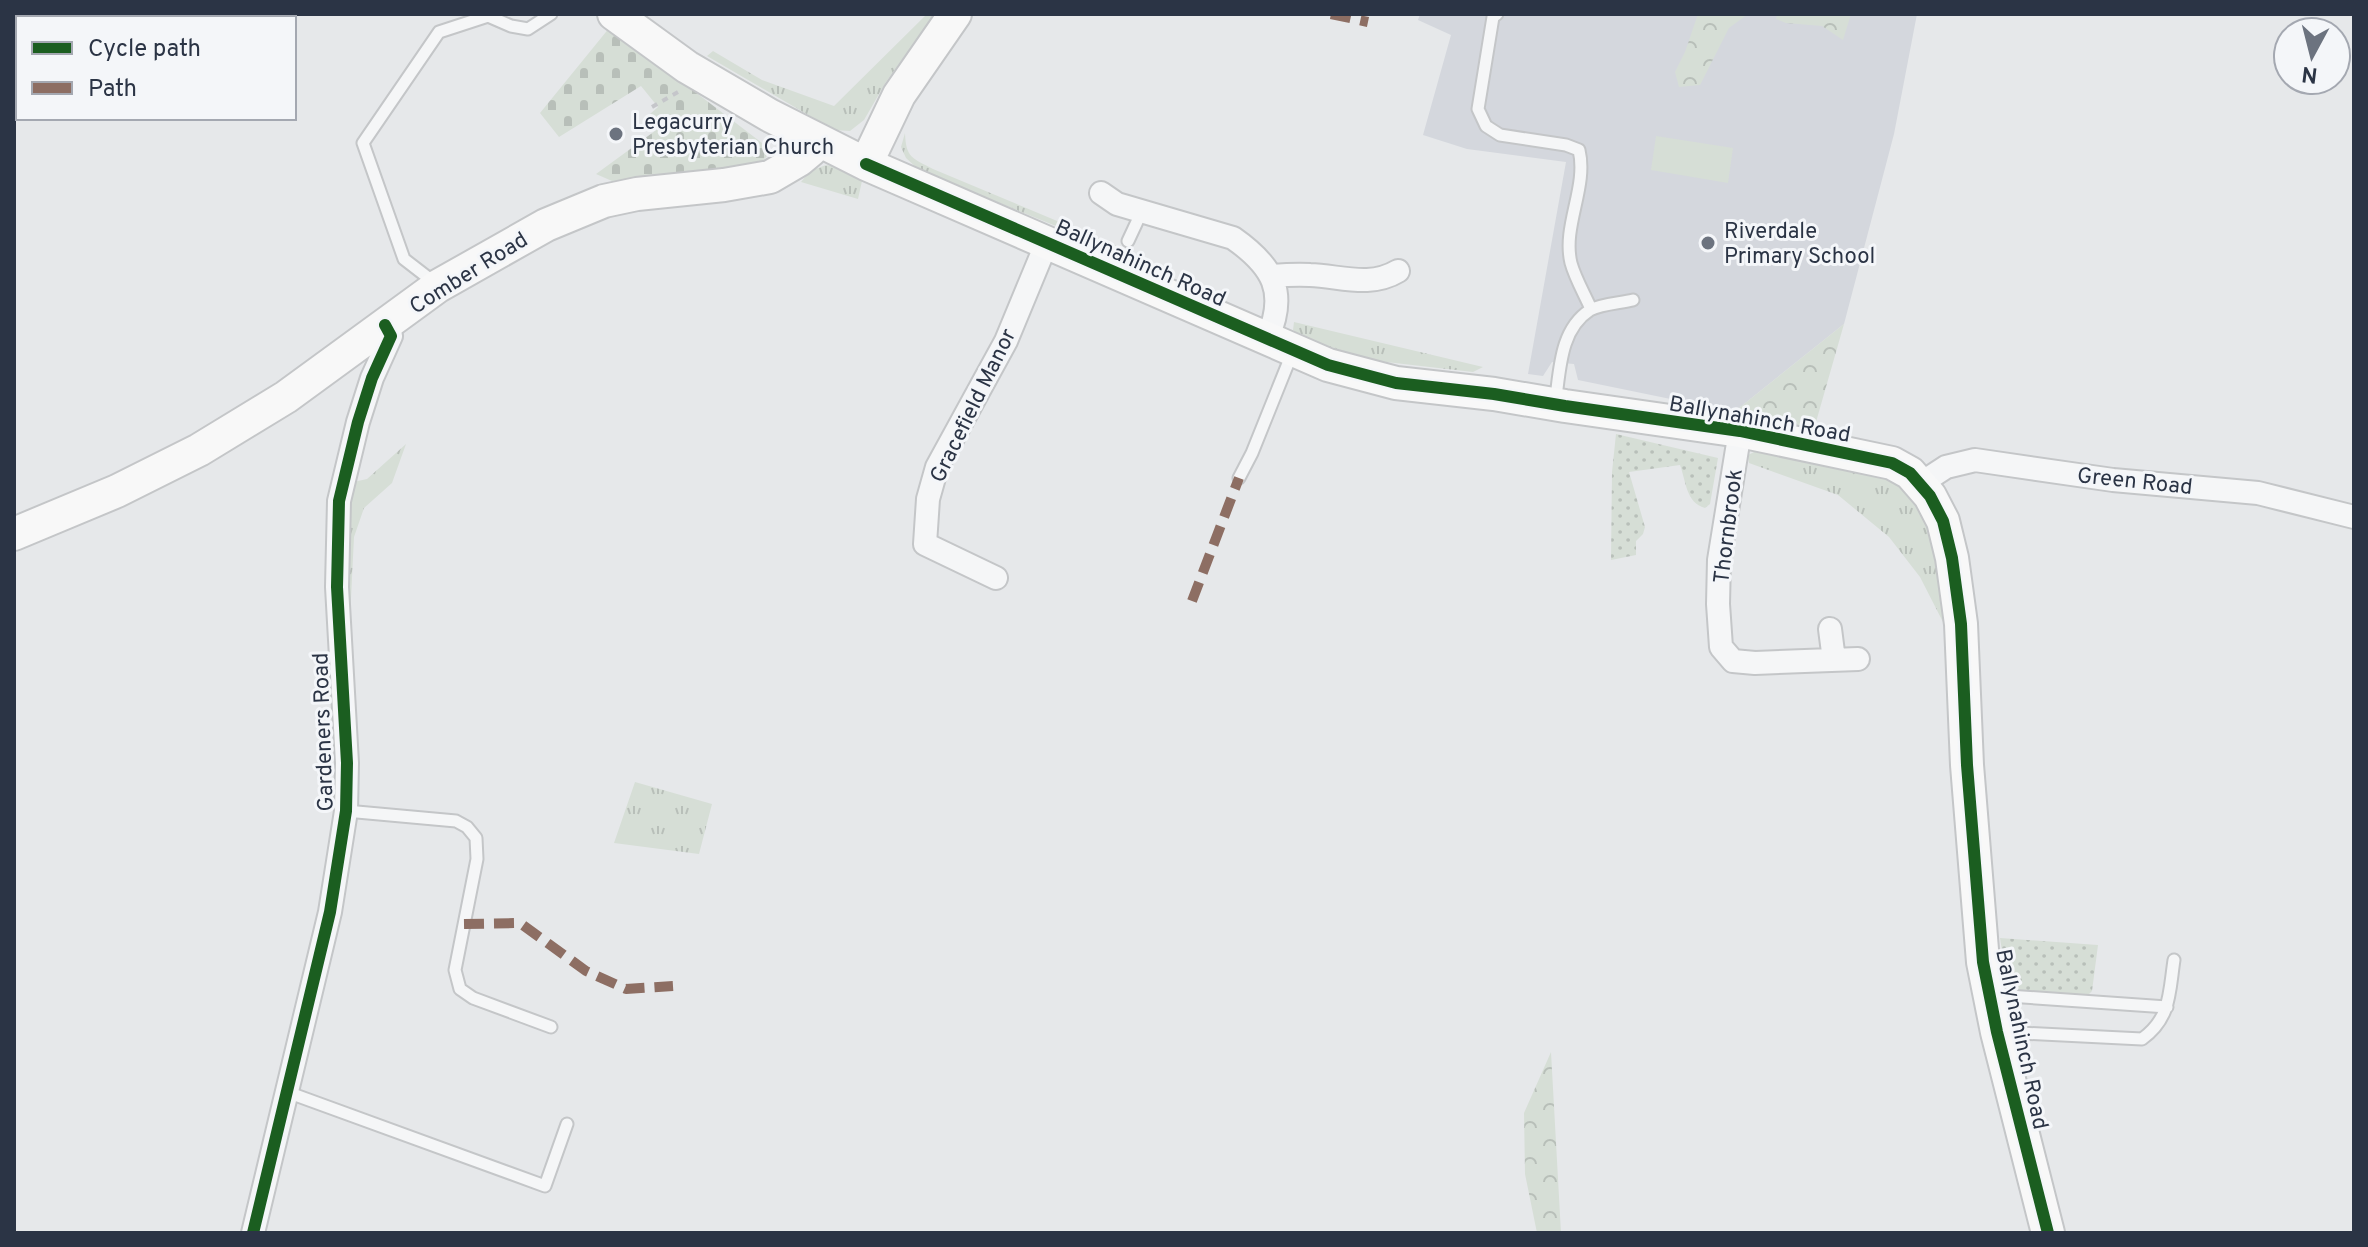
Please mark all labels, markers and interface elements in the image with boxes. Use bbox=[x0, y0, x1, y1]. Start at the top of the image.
legend bbox=[16, 16, 296, 120]
north arrow bbox=[2272, 16, 2352, 96]
text: Cycle path bbox=[88, 35, 201, 65]
text: N bbox=[2300, 59, 2319, 88]
text: Path bbox=[88, 75, 137, 105]
place label: Legacurry Presbyterian Church bbox=[632, 110, 834, 162]
marker: Legacurry Presbyterian Church bbox=[607, 125, 625, 143]
street label: Ballynahinch Road bbox=[1051, 215, 1229, 314]
place label: Riverdale Primary School bbox=[1724, 219, 1875, 271]
street label: Comber Road bbox=[405, 227, 534, 321]
marker: Riverdale Primary School bbox=[1699, 234, 1717, 252]
street label: Gracefield Manor bbox=[925, 324, 1023, 488]
street label: Ballynahinch Road bbox=[1667, 391, 1852, 450]
street label: Green Road bbox=[2076, 463, 2194, 502]
street label: Thornbrook bbox=[1709, 467, 1750, 585]
street label: Gardeners Road bbox=[308, 652, 341, 812]
street label: Ballynahinch Road bbox=[1988, 947, 2053, 1132]

